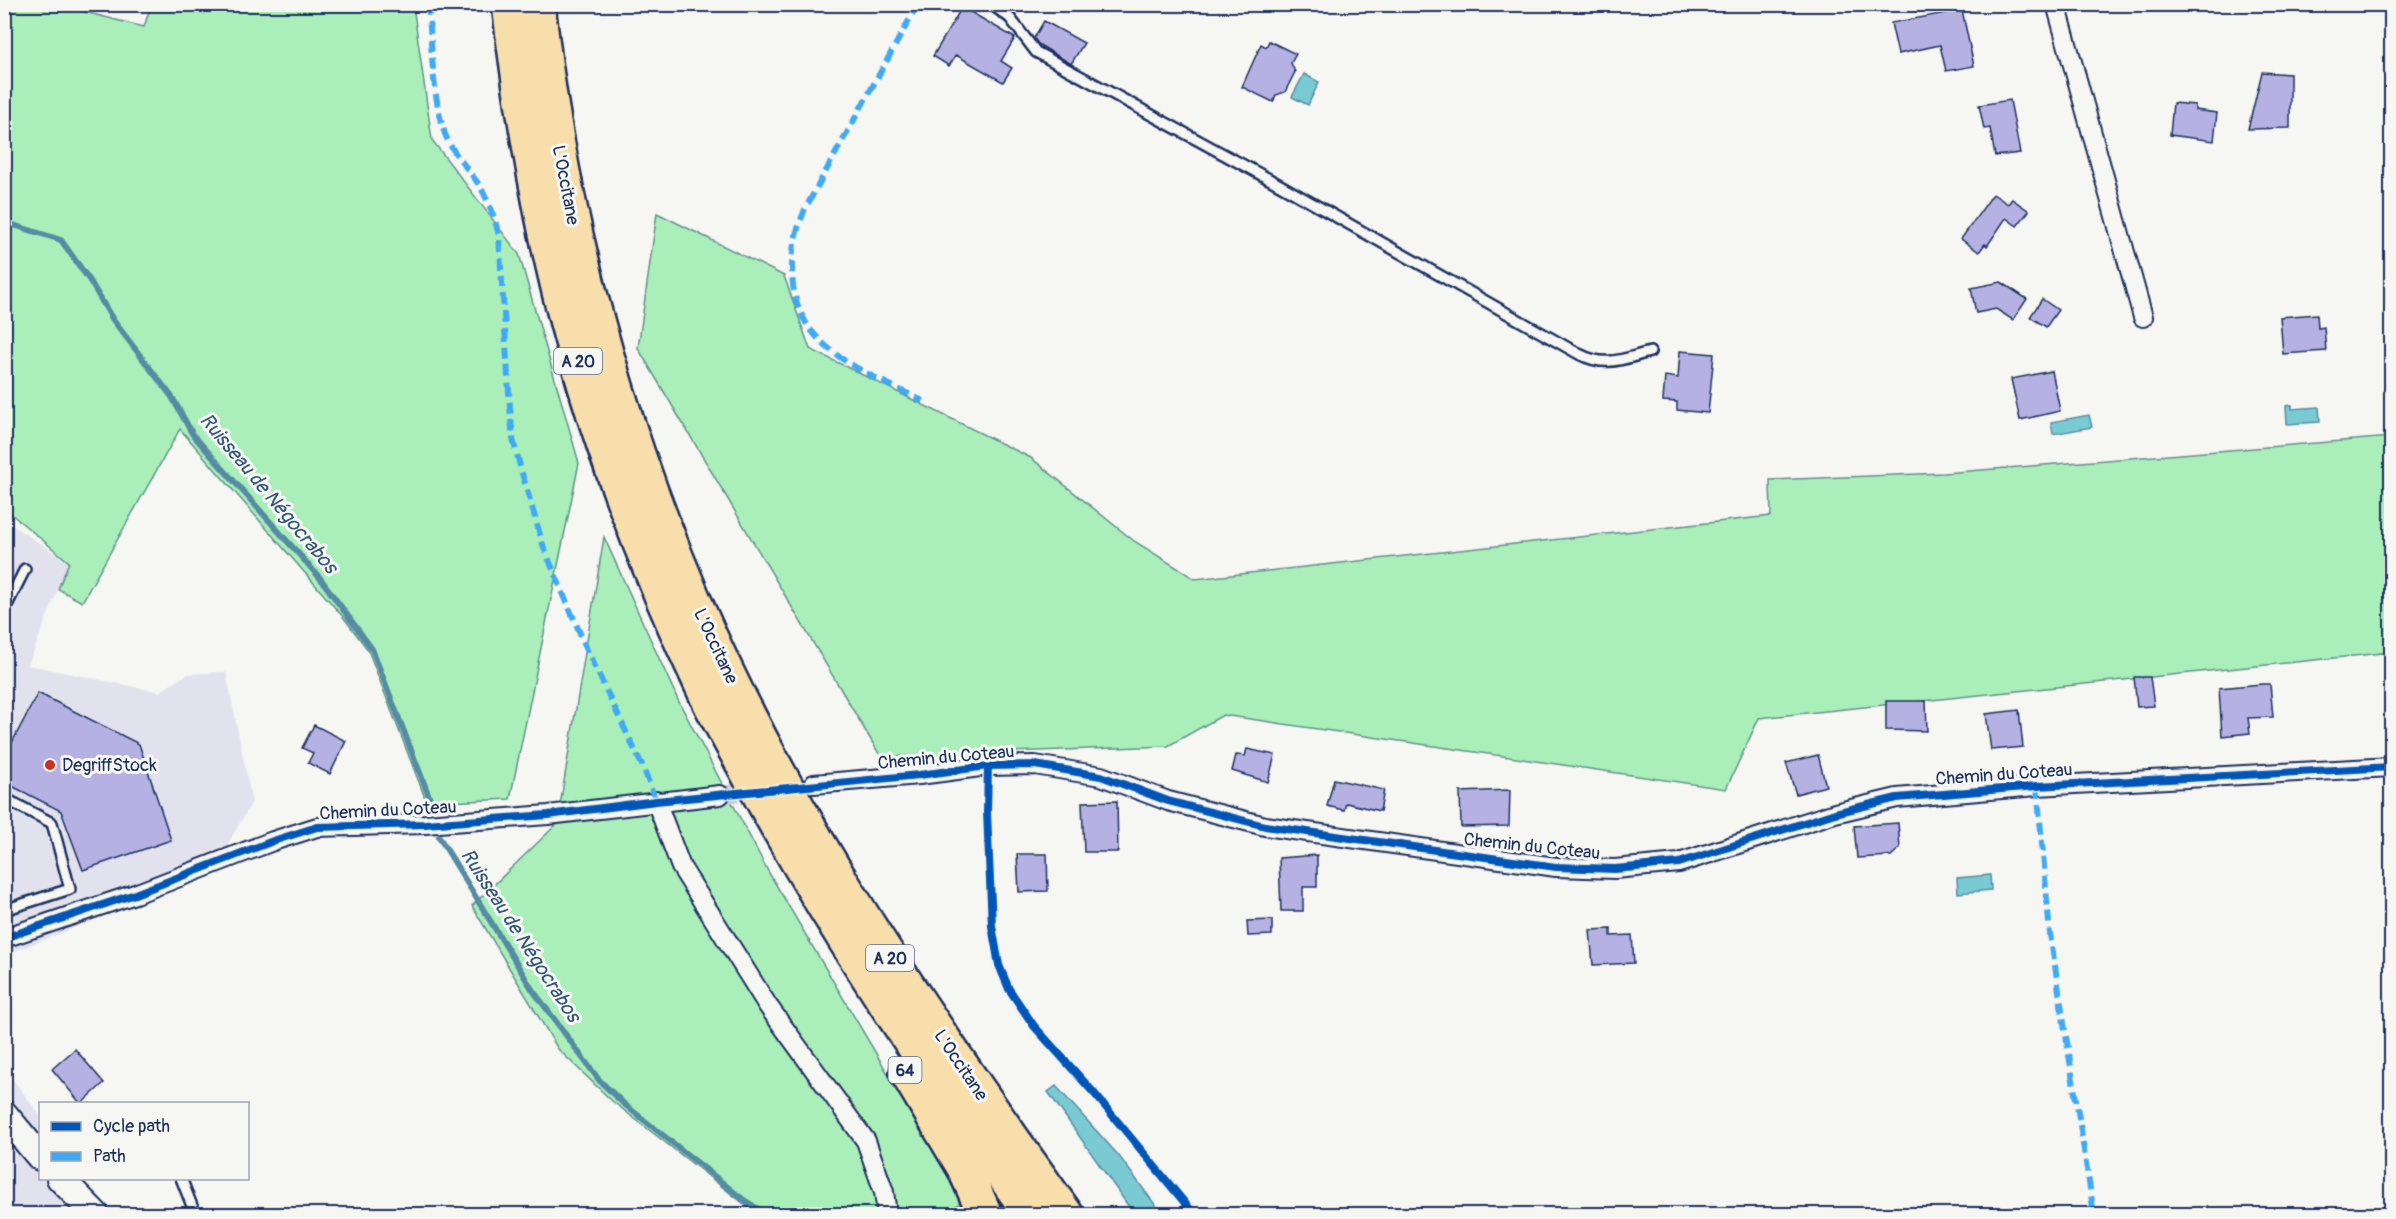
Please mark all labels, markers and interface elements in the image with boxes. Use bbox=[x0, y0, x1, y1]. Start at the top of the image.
street label: L'Occitane bbox=[547, 143, 585, 227]
road number: A 20 bbox=[554, 348, 602, 374]
water label: Ruisseau de Négocrabos bbox=[194, 408, 344, 580]
street label: L'Occitane bbox=[688, 605, 743, 688]
street label: Chemin du Coteau bbox=[877, 740, 1015, 775]
place label: DegriffStock bbox=[62, 754, 157, 777]
marker: DegriffStock bbox=[43, 758, 57, 772]
street label: Chemin du Coteau bbox=[1935, 758, 2073, 791]
street label: Chemin du Coteau bbox=[319, 795, 457, 826]
street label: Chemin du Coteau bbox=[1463, 828, 1601, 865]
water label: Ruisseau de Négocrabos bbox=[455, 844, 587, 1028]
road number: A 20 bbox=[866, 945, 914, 971]
street label: L'Occitane bbox=[928, 1025, 993, 1105]
road number: 64 bbox=[888, 1057, 922, 1083]
legend bbox=[39, 1102, 249, 1180]
text: Cycle path bbox=[93, 1115, 170, 1138]
text: Path bbox=[93, 1145, 126, 1168]

